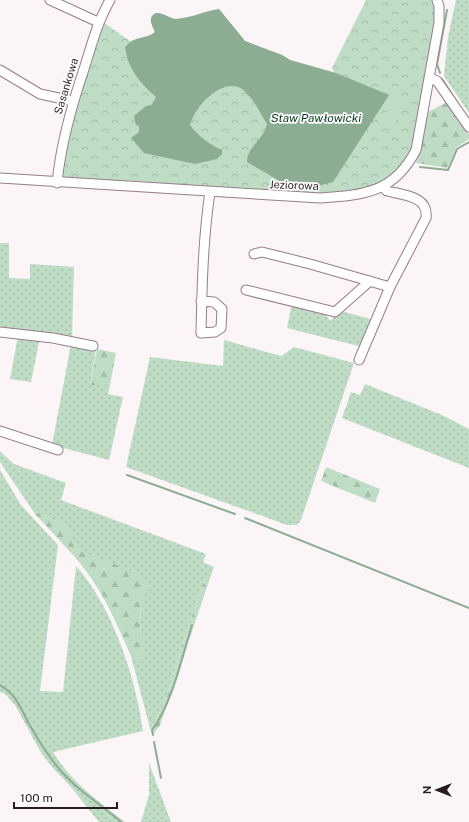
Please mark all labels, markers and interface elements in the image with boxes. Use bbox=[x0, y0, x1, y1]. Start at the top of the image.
street label: Sasankowa bbox=[52, 57, 80, 115]
water label: Staw Pawłowicki bbox=[271, 111, 361, 125]
street label: Jeziorowa bbox=[269, 178, 319, 192]
north arrow bbox=[417, 770, 457, 810]
scale bar bbox=[14, 784, 117, 810]
text: N bbox=[421, 786, 433, 794]
text: 100 m bbox=[20, 791, 53, 805]

